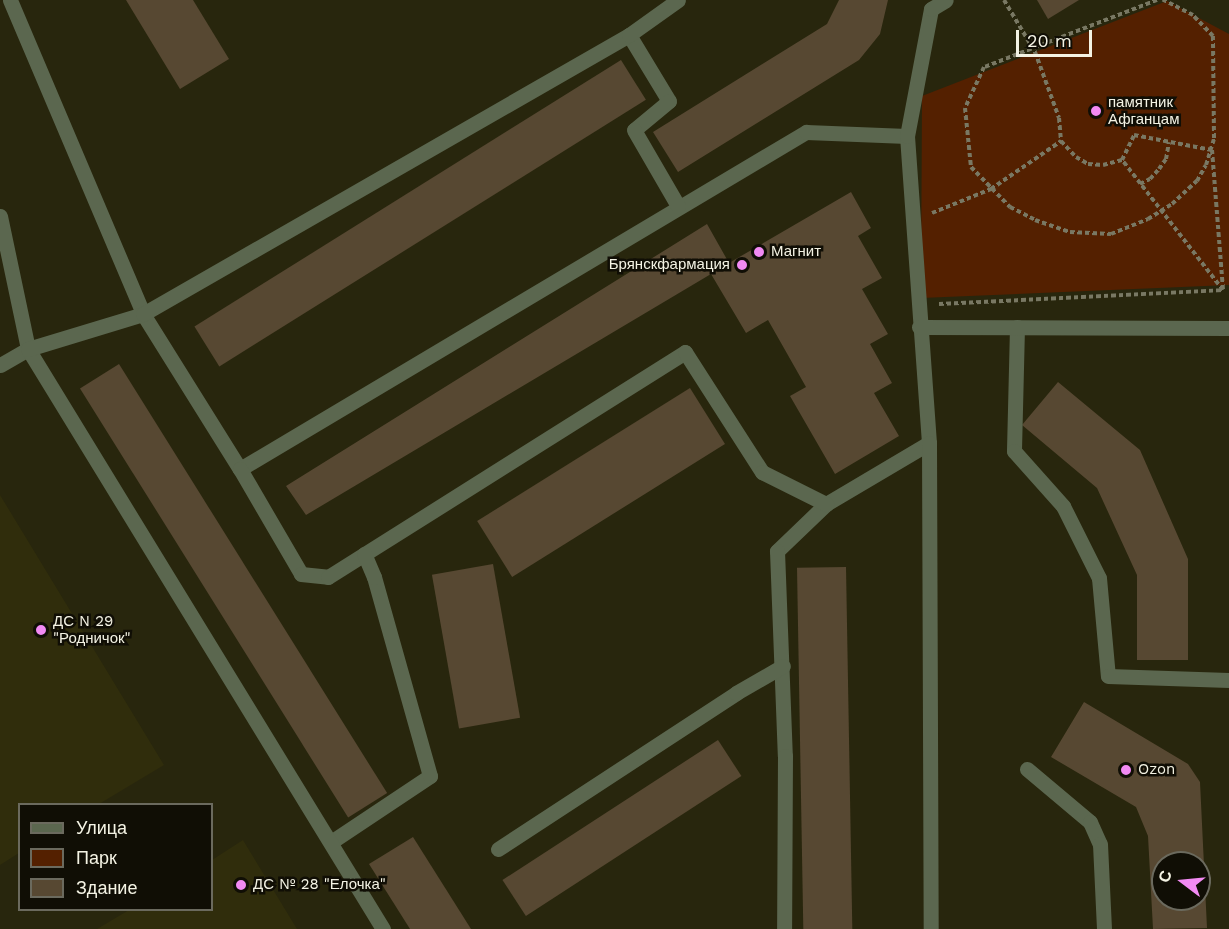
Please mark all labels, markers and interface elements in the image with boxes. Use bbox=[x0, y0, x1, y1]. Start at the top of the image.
scale bar bbox=[1019, 18, 1096, 56]
text: 20 m bbox=[1027, 30, 1072, 51]
place label: памятник Афганцам bbox=[1108, 93, 1180, 128]
marker: памятник Афганцам bbox=[1089, 104, 1103, 118]
place label: Магнит bbox=[771, 243, 821, 261]
marker: Магнит bbox=[752, 245, 766, 259]
place label: Брянскфармация bbox=[609, 256, 730, 274]
marker: Брянскфармация bbox=[735, 258, 749, 272]
place label: ДС N 29 "Родничок" bbox=[53, 612, 131, 647]
marker: ДС N 29 "Родничок" bbox=[34, 623, 48, 637]
place label: Ozon bbox=[1138, 761, 1175, 779]
marker: Ozon bbox=[1119, 763, 1133, 777]
legend bbox=[18, 803, 213, 911]
text: Улица bbox=[76, 817, 127, 838]
text: Парк bbox=[76, 847, 117, 868]
north arrow bbox=[1151, 851, 1211, 911]
text: С bbox=[1154, 868, 1176, 885]
place label: ДС № 28 "Елочка" bbox=[253, 876, 386, 894]
text: Здание bbox=[76, 877, 137, 898]
marker: ДС № 28 "Елочка" bbox=[234, 878, 248, 892]

